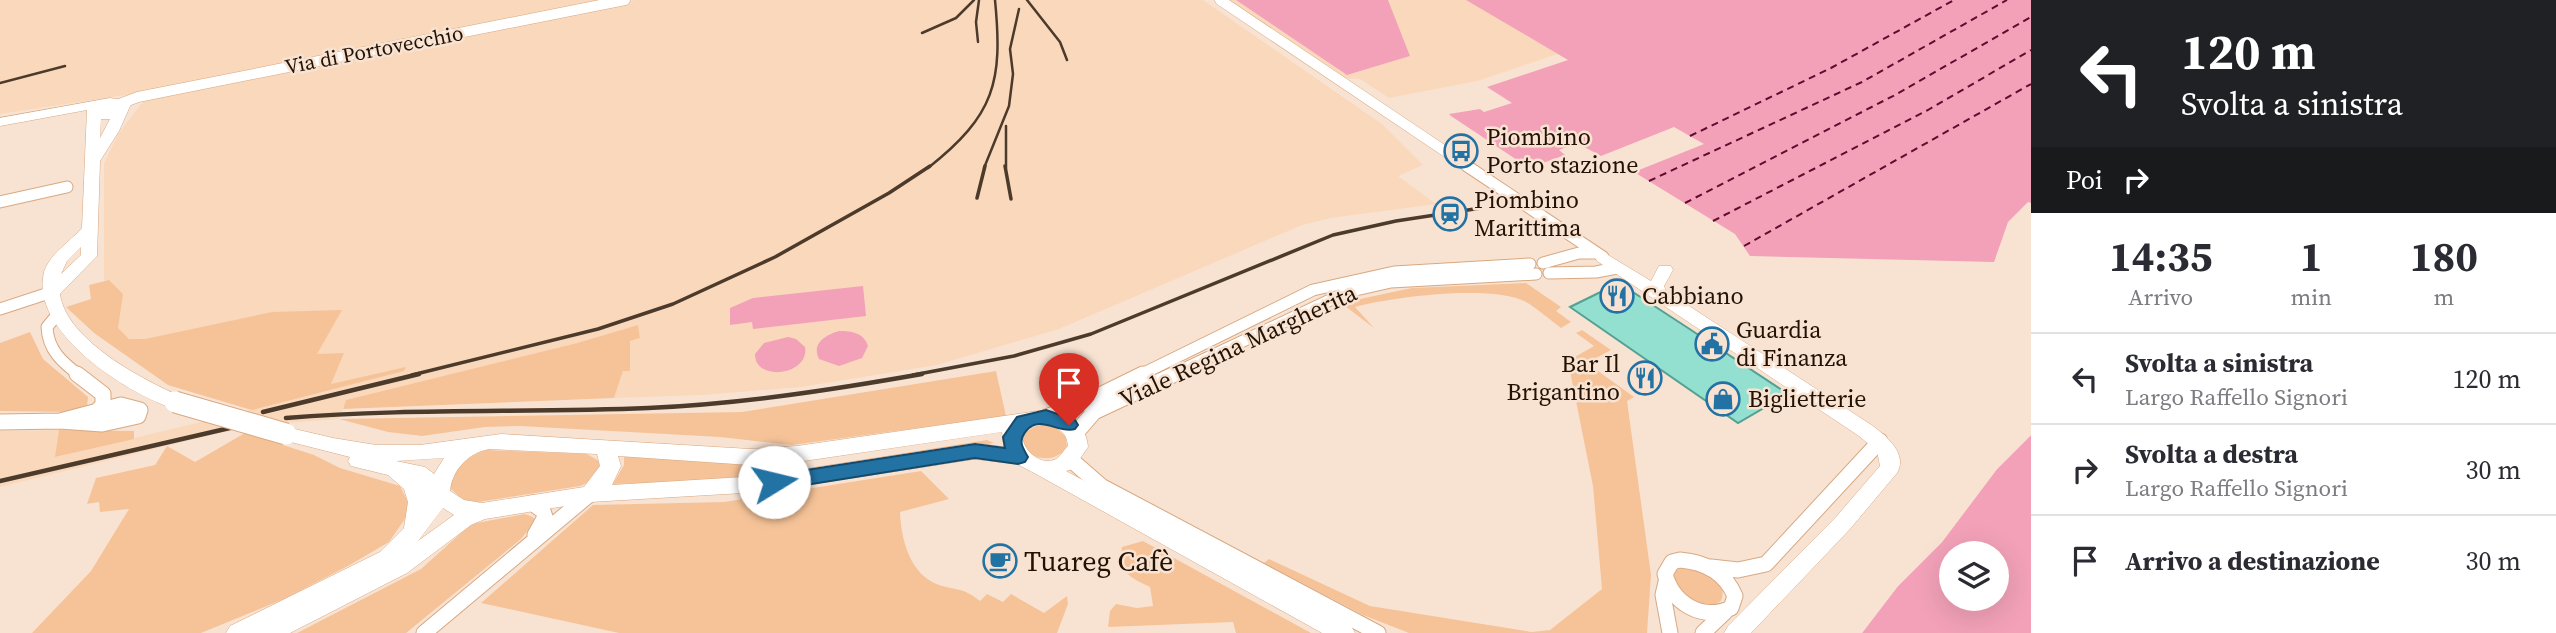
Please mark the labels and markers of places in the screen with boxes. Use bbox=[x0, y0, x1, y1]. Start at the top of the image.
place label: Piombino Porto stazione bbox=[1486, 120, 1639, 181]
bus stop icon: Piombino Porto stazione bbox=[1442, 132, 1480, 170]
place label: Piombino Marittima bbox=[1474, 183, 1582, 244]
station icon: Piombino Marittima bbox=[1431, 195, 1469, 233]
restaurant icon: Cabbiano bbox=[1598, 277, 1636, 315]
place label: Cabbiano bbox=[1642, 279, 1744, 312]
place label: Guardia di Finanza bbox=[1736, 313, 1848, 374]
public building icon: Guardia di Finanza bbox=[1693, 325, 1731, 363]
place label: Bar Il Brigantino bbox=[1506, 347, 1620, 408]
pin bbox=[1039, 353, 1099, 425]
restaurant icon: Bar Il Brigantino bbox=[1626, 359, 1664, 397]
shop icon: Biglietterie bbox=[1704, 380, 1742, 418]
place label: Biglietterie bbox=[1748, 382, 1867, 415]
cafe icon: Tuareg Cafè bbox=[981, 542, 1019, 580]
place label: Tuareg Cafè bbox=[1024, 542, 1173, 580]

